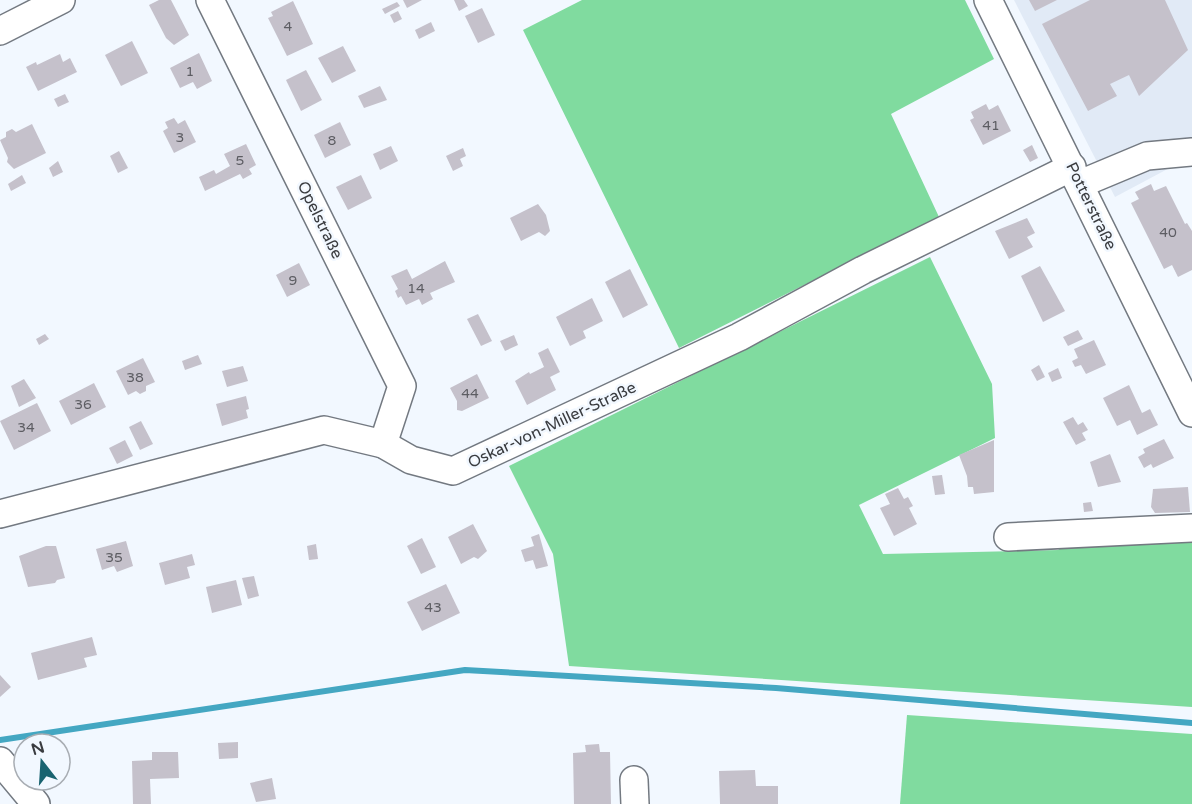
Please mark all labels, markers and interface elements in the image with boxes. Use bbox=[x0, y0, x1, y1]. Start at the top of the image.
house number: 4 bbox=[284, 18, 293, 35]
house number: 1 bbox=[186, 63, 194, 80]
house number: 41 bbox=[982, 117, 1000, 134]
house number: 3 bbox=[176, 129, 184, 146]
house number: 8 bbox=[328, 132, 337, 149]
house number: 5 bbox=[236, 152, 244, 169]
street label: Potterstraße bbox=[1061, 159, 1121, 253]
street label: Opelstraße bbox=[293, 178, 347, 262]
house number: 40 bbox=[1159, 224, 1177, 241]
house number: 9 bbox=[289, 272, 297, 289]
house number: 14 bbox=[407, 280, 425, 297]
house number: 38 bbox=[126, 369, 144, 386]
street label: Oskar-von-Miller-Straße bbox=[465, 377, 639, 473]
house number: 44 bbox=[461, 385, 479, 402]
house number: 36 bbox=[74, 396, 92, 413]
house number: 34 bbox=[17, 419, 35, 436]
house number: 35 bbox=[105, 549, 123, 566]
house number: 43 bbox=[424, 599, 442, 616]
north arrow bbox=[12, 732, 72, 792]
text: N bbox=[29, 737, 47, 760]

